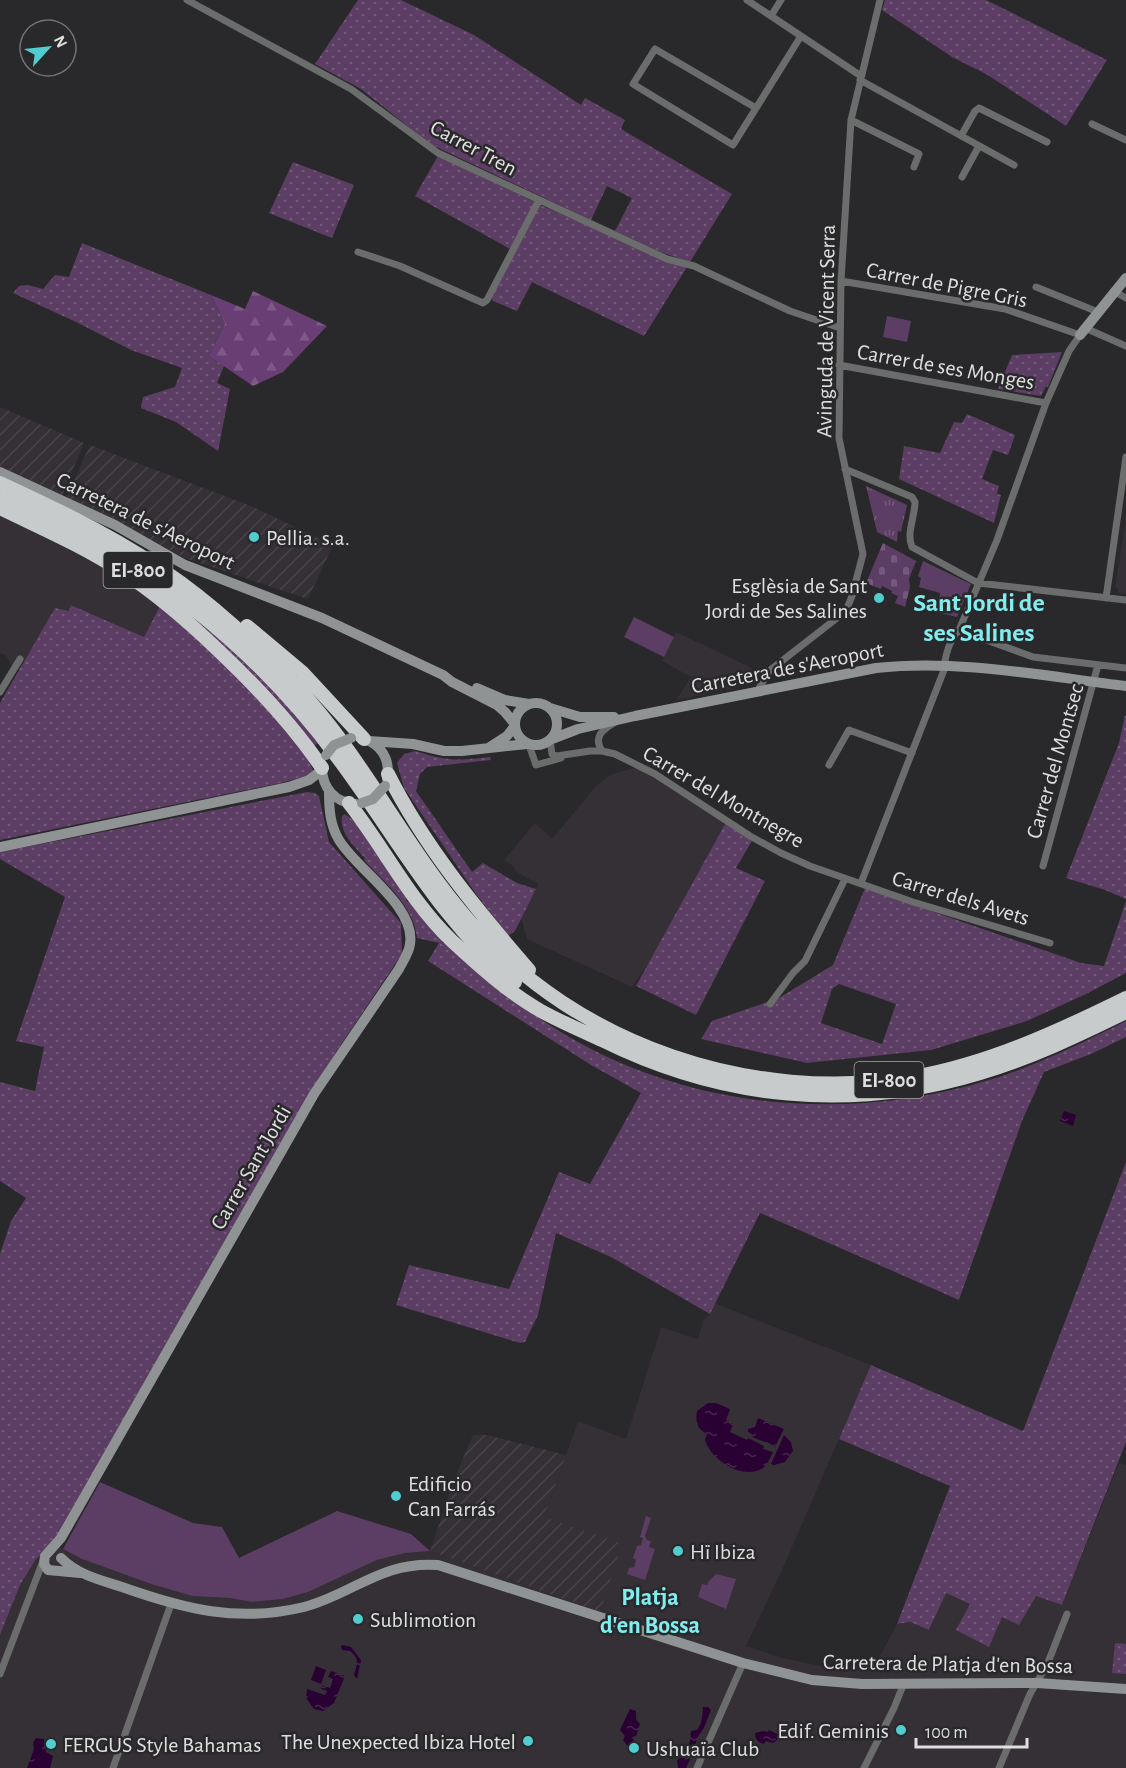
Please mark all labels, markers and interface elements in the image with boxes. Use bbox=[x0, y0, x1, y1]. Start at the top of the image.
north arrow bbox=[18, 18, 78, 78]
text: N bbox=[51, 33, 70, 50]
street label: Carrer Tren bbox=[427, 116, 520, 180]
street label: Avinguda de Vicent Serra bbox=[813, 224, 839, 438]
street label: Carrer de Pigre Gris bbox=[865, 259, 1029, 311]
street label: Carrer de ses Monges bbox=[856, 341, 1036, 393]
street label: Carretera de s'Aeroport bbox=[53, 468, 238, 574]
place label: Pellia. s.a. bbox=[266, 527, 350, 549]
marker: Pellia. s.a. bbox=[247, 530, 261, 544]
road number: EI-800 bbox=[104, 552, 172, 588]
place label: Esglèsia de Sant Jordi de Ses Salines bbox=[705, 575, 867, 622]
district label: Sant Jordi de ses Salines bbox=[913, 590, 1045, 646]
marker: Esglèsia de Sant Jordi de Ses Salines bbox=[872, 591, 886, 605]
street label: Carretera de s'Aeroport bbox=[689, 639, 885, 697]
street label: Carrer del Montsec bbox=[1022, 681, 1088, 841]
street label: Carrer del Montnegre bbox=[639, 742, 808, 852]
street label: Carrer dels Avets bbox=[890, 867, 1032, 929]
road number: EI-800 bbox=[854, 1062, 924, 1098]
street label: Carrer Sant Jordi bbox=[207, 1102, 295, 1233]
place label: Edificio Can Farrás bbox=[408, 1473, 496, 1520]
marker: Edificio Can Farrás bbox=[389, 1489, 403, 1503]
place label: Hï Ibiza bbox=[690, 1541, 756, 1563]
marker: Hï Ibiza bbox=[671, 1544, 685, 1558]
district label: Platja d'en Bossa bbox=[600, 1586, 700, 1638]
place label: Sublimotion bbox=[370, 1609, 476, 1631]
marker: Sublimotion bbox=[351, 1612, 365, 1626]
street label: Carretera de Platja d'en Bossa bbox=[823, 1651, 1073, 1677]
scale bar bbox=[916, 1711, 1027, 1749]
place label: Edif. Geminis bbox=[777, 1720, 889, 1742]
marker: Edif. Geminis bbox=[894, 1723, 908, 1737]
text: 100 m bbox=[925, 1724, 968, 1742]
place label: The Unexpected Ibiza Hotel bbox=[281, 1731, 516, 1753]
place label: FERGUS Style Bahamas bbox=[63, 1734, 261, 1756]
marker: The Unexpected Ibiza Hotel bbox=[521, 1734, 535, 1748]
marker: FERGUS Style Bahamas bbox=[44, 1737, 58, 1751]
place label: Ushuaïa Club bbox=[646, 1738, 759, 1760]
marker: Ushuaïa Club bbox=[627, 1741, 641, 1755]

